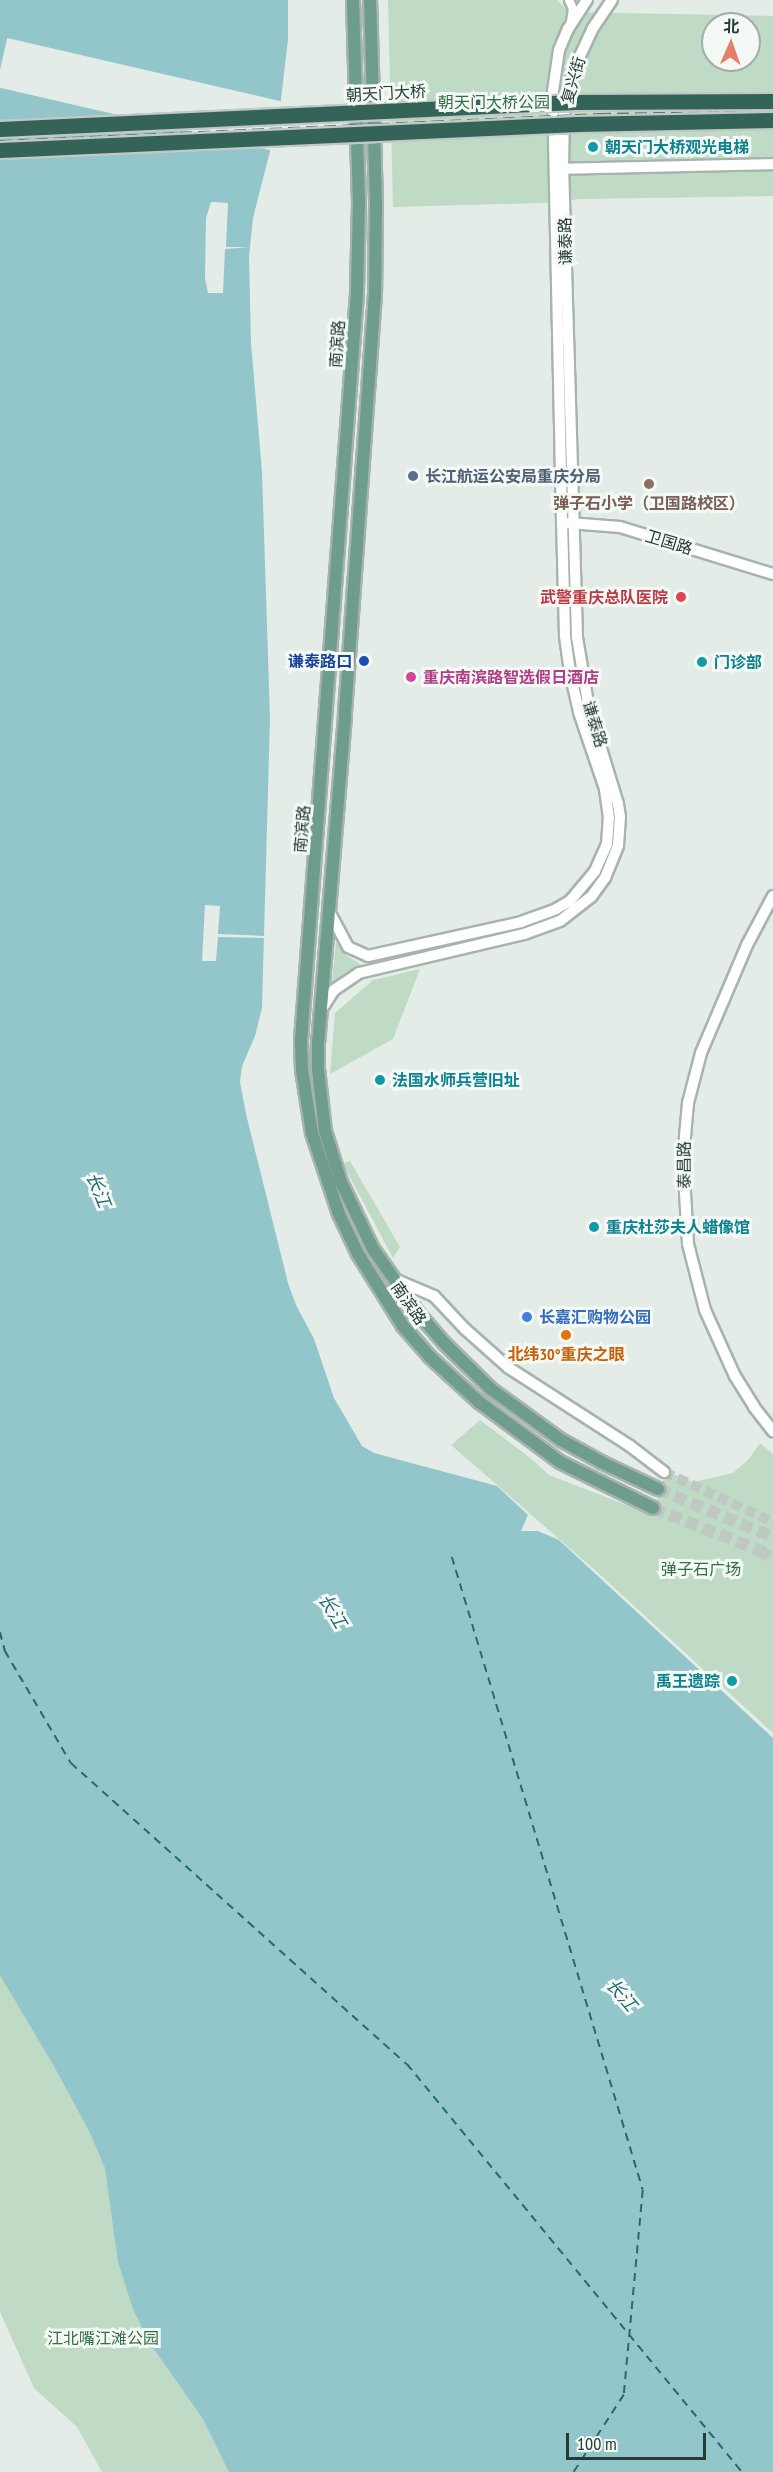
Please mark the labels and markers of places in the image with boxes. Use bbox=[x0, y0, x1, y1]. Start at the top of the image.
place label: 朝天门大桥观光电梯 bbox=[605, 137, 749, 157]
marker: 朝天门大桥观光电梯 bbox=[586, 140, 600, 154]
place label: 长江航运公安局重庆分局 bbox=[425, 466, 601, 486]
marker: 长江航运公安局重庆分局 bbox=[406, 469, 420, 483]
marker: 弹子石小学（卫国路校区） bbox=[642, 477, 656, 491]
place label: 弹子石小学（卫国路校区） bbox=[553, 493, 745, 513]
place label: 武警重庆总队医院 bbox=[540, 587, 668, 607]
marker: 武警重庆总队医院 bbox=[672, 588, 690, 606]
place label: 谦泰路口 bbox=[288, 651, 352, 671]
place label: 门诊部 bbox=[714, 652, 762, 672]
marker: 谦泰路口 bbox=[357, 654, 371, 668]
marker: 门诊部 bbox=[695, 655, 709, 669]
place label: 重庆南滨路智选假日酒店 bbox=[423, 667, 599, 687]
marker: 重庆南滨路智选假日酒店 bbox=[404, 670, 418, 684]
place label: 法国水师兵营旧址 bbox=[392, 1070, 520, 1090]
marker: 法国水师兵营旧址 bbox=[373, 1073, 387, 1087]
place label: 重庆杜莎夫人蜡像馆 bbox=[606, 1217, 750, 1237]
marker: 重庆杜莎夫人蜡像馆 bbox=[587, 1220, 601, 1234]
place label: 长嘉汇购物公园 bbox=[539, 1307, 651, 1327]
marker: 长嘉汇购物公园 bbox=[520, 1310, 534, 1324]
marker: 北纬30°重庆之眼 bbox=[559, 1328, 573, 1342]
place label: 北纬30°重庆之眼 bbox=[507, 1344, 625, 1364]
place label: 禹王遗踪 bbox=[656, 1671, 720, 1691]
marker: 禹王遗踪 bbox=[725, 1674, 739, 1688]

